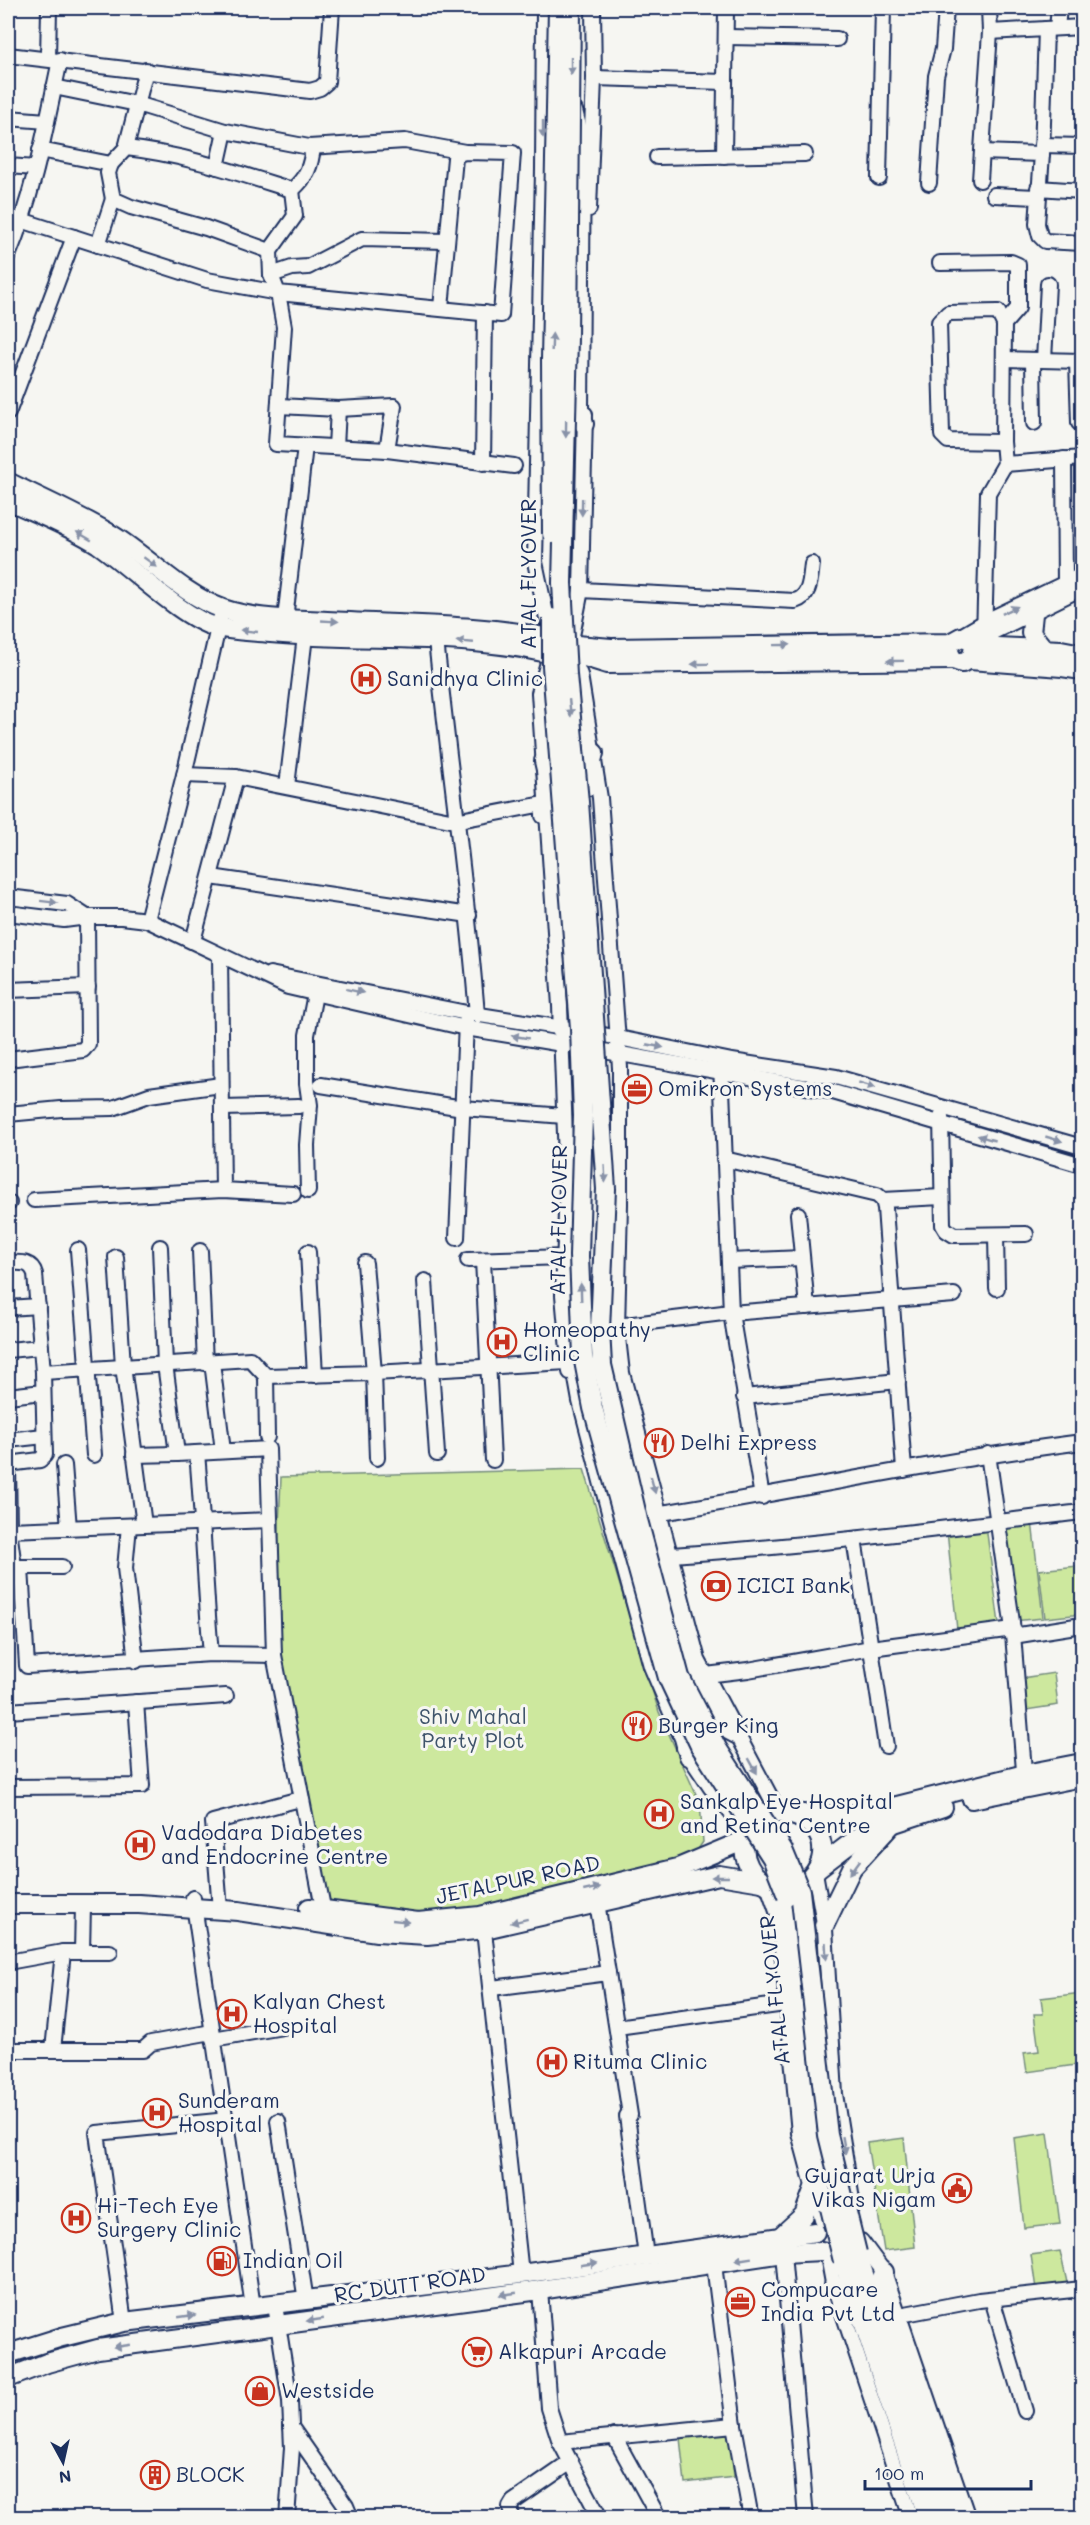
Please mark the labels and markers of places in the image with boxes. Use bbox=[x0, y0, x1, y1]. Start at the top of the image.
hospital icon: Sanidhya Clinic bbox=[350, 663, 382, 695]
place label: Sanidhya Clinic bbox=[387, 664, 543, 691]
office icon: Omikron Systems bbox=[621, 1073, 653, 1105]
place label: Omikron Systems bbox=[658, 1074, 832, 1101]
place label: Homeopathy Clinic bbox=[523, 1315, 651, 1366]
hospital icon: Homeopathy Clinic bbox=[486, 1326, 518, 1358]
restaurant icon: Delhi Express bbox=[643, 1427, 675, 1459]
place label: Delhi Express bbox=[680, 1428, 817, 1455]
bank icon: ICICI Bank bbox=[700, 1570, 732, 1602]
place label: ICICI Bank bbox=[737, 1571, 850, 1598]
restaurant icon: Burger King bbox=[621, 1710, 653, 1742]
place label: Burger King bbox=[658, 1711, 779, 1738]
place label: Sankalp Eye Hospital and Retina Centre bbox=[680, 1787, 893, 1838]
hospital icon: Sankalp Eye Hospital and Retina Centre bbox=[643, 1798, 675, 1830]
place label: Vadodara Diabetes and Endocrine Centre bbox=[161, 1818, 388, 1869]
hospital icon: Vadodara Diabetes and Endocrine Centre bbox=[124, 1829, 156, 1861]
place label: Kalyan Chest Hospital bbox=[253, 1987, 386, 2038]
hospital icon: Kalyan Chest Hospital bbox=[216, 1998, 248, 2030]
hospital icon: Rituma Clinic bbox=[536, 2046, 568, 2078]
place label: Rituma Clinic bbox=[573, 2047, 707, 2074]
place label: Sunderam Hospital bbox=[178, 2086, 280, 2137]
hospital icon: Sunderam Hospital bbox=[141, 2097, 173, 2129]
place label: Gujarat Urja Vikas Nigam bbox=[805, 2161, 936, 2212]
public building icon: Gujarat Urja Vikas Nigam bbox=[941, 2172, 973, 2204]
place label: Hi-Tech Eye Surgery Clinic bbox=[97, 2191, 241, 2242]
hospital icon: Hi-Tech Eye Surgery Clinic bbox=[60, 2202, 92, 2234]
fuel station icon: Indian Oil bbox=[206, 2245, 238, 2277]
place label: Indian Oil bbox=[243, 2246, 343, 2273]
place label: Compucare India Pvt Ltd bbox=[761, 2275, 895, 2326]
office icon: Compucare India Pvt Ltd bbox=[724, 2286, 756, 2318]
supermarket icon: Alkapuri Arcade bbox=[461, 2336, 493, 2368]
place label: Alkapuri Arcade bbox=[498, 2337, 667, 2364]
shop icon: Westside bbox=[244, 2375, 276, 2407]
place label: Westside bbox=[281, 2376, 375, 2403]
building icon: BLOCK bbox=[139, 2459, 171, 2491]
place label: BLOCK bbox=[176, 2460, 245, 2487]

